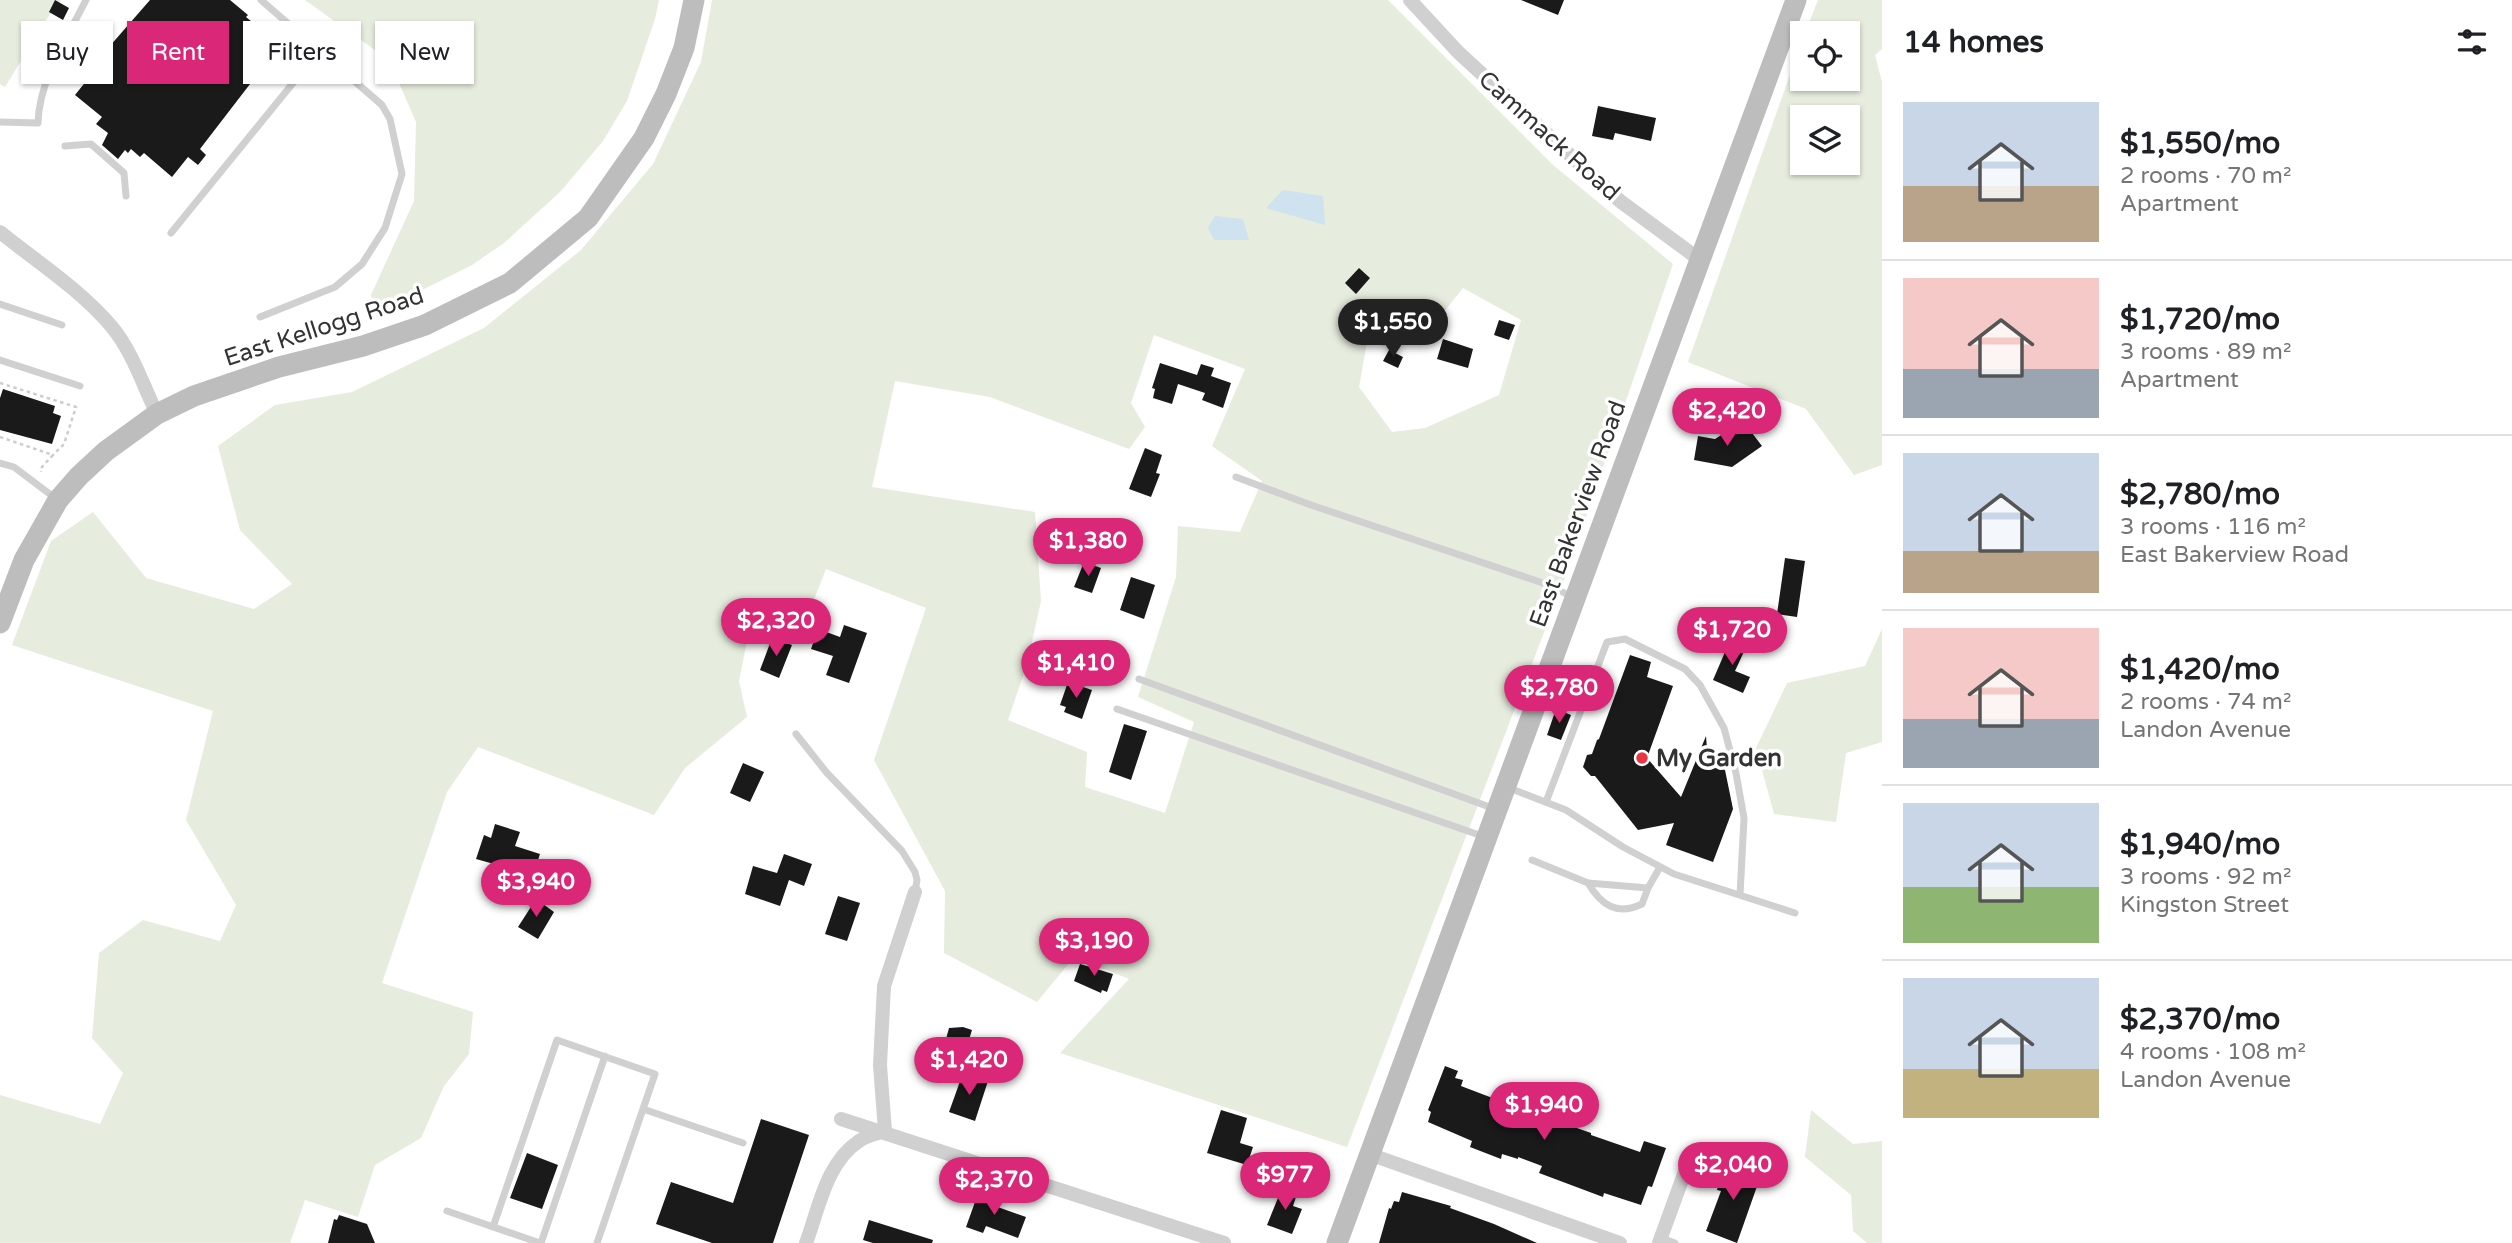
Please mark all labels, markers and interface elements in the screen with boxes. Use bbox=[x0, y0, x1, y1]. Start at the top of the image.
chip: Buy bbox=[21, 21, 113, 84]
chip: Rent bbox=[127, 21, 229, 84]
chip: Filters bbox=[243, 21, 361, 84]
chip: New bbox=[375, 21, 474, 84]
map controls bbox=[1790, 21, 1860, 175]
button: locate bbox=[1790, 21, 1860, 91]
icon: filters bbox=[2453, 23, 2491, 61]
text: 14 homes bbox=[1903, 24, 2044, 61]
street label: Cammack Road bbox=[1472, 65, 1626, 207]
button: layers bbox=[1790, 105, 1860, 175]
text: $1,550/mo bbox=[2120, 125, 2280, 162]
icon: home bbox=[1959, 130, 2043, 214]
text: 2 rooms · 70 m² bbox=[2120, 162, 2291, 190]
text: Apartment bbox=[2120, 190, 2239, 218]
street label: East Kellogg Road bbox=[220, 281, 428, 373]
pin: $1,550 bbox=[1336, 300, 1450, 359]
text: $1,720/mo bbox=[2120, 301, 2280, 338]
icon: home bbox=[1959, 306, 2043, 390]
text: $1,550 bbox=[1354, 308, 1432, 336]
text: 3 rooms · 89 m² bbox=[2120, 338, 2291, 366]
text: Apartment bbox=[2120, 366, 2239, 394]
pin: $2,420 bbox=[1670, 388, 1784, 448]
street label: East Bakerview Road bbox=[1524, 397, 1632, 631]
text: $2,420 bbox=[1688, 397, 1766, 425]
text: $2,780/mo bbox=[2120, 476, 2280, 513]
icon: home bbox=[1959, 481, 2043, 565]
text: 3 rooms · 116 m² bbox=[2120, 513, 2306, 541]
pin: $1,380 bbox=[1031, 518, 1145, 578]
text: $1,380 bbox=[1049, 527, 1127, 555]
text: East Bakerview Road bbox=[2120, 541, 2349, 569]
pin: $2,320 bbox=[719, 598, 833, 658]
text: $2,320 bbox=[737, 607, 815, 635]
pin: $1,720 bbox=[1675, 608, 1789, 667]
text: $1,720 bbox=[1693, 616, 1771, 644]
pin: $1,410 bbox=[1019, 640, 1133, 700]
text: $1,410 bbox=[1037, 649, 1115, 677]
text: $1,420/mo bbox=[2120, 651, 2280, 688]
icon: home bbox=[1959, 656, 2043, 740]
pin: $2,780 bbox=[1502, 666, 1616, 725]
text: $2,780 bbox=[1520, 674, 1598, 702]
text: 2 rooms · 74 m² bbox=[2120, 688, 2291, 716]
text: Landon Avenue bbox=[2120, 716, 2291, 744]
place label: My Garden bbox=[1656, 744, 1782, 773]
marker: My Garden bbox=[1634, 750, 1650, 766]
text: $1,940/mo bbox=[2120, 826, 2280, 863]
icon: home bbox=[1959, 831, 2043, 915]
pin: $3,940 bbox=[479, 860, 593, 919]
text: 3 rooms · 92 m² bbox=[2120, 863, 2291, 891]
text: $3,940 bbox=[497, 868, 575, 896]
text: Kingston Street bbox=[2120, 891, 2289, 919]
pin: $3,190 bbox=[1037, 918, 1151, 978]
text: $3,190 bbox=[1055, 927, 1133, 955]
text: $2,370/mo bbox=[2120, 1001, 2280, 1038]
icon: home bbox=[1959, 1006, 2043, 1090]
pin: $1,420 bbox=[912, 1038, 1026, 1097]
text: 4 rooms · 108 m² bbox=[2120, 1038, 2306, 1066]
text: $1,420 bbox=[930, 1046, 1008, 1074]
text: Landon Avenue bbox=[2120, 1066, 2291, 1094]
pin: $1,940 bbox=[1487, 1082, 1601, 1142]
text: $1,940 bbox=[1505, 1091, 1583, 1119]
pin: $2,040 bbox=[1676, 1142, 1790, 1202]
text: $2,040 bbox=[1694, 1151, 1772, 1179]
pin: $977 bbox=[1244, 1152, 1326, 1212]
pin: $2,370 bbox=[937, 1158, 1051, 1217]
text: $977 bbox=[1256, 1161, 1314, 1189]
text: $2,370 bbox=[955, 1166, 1033, 1194]

